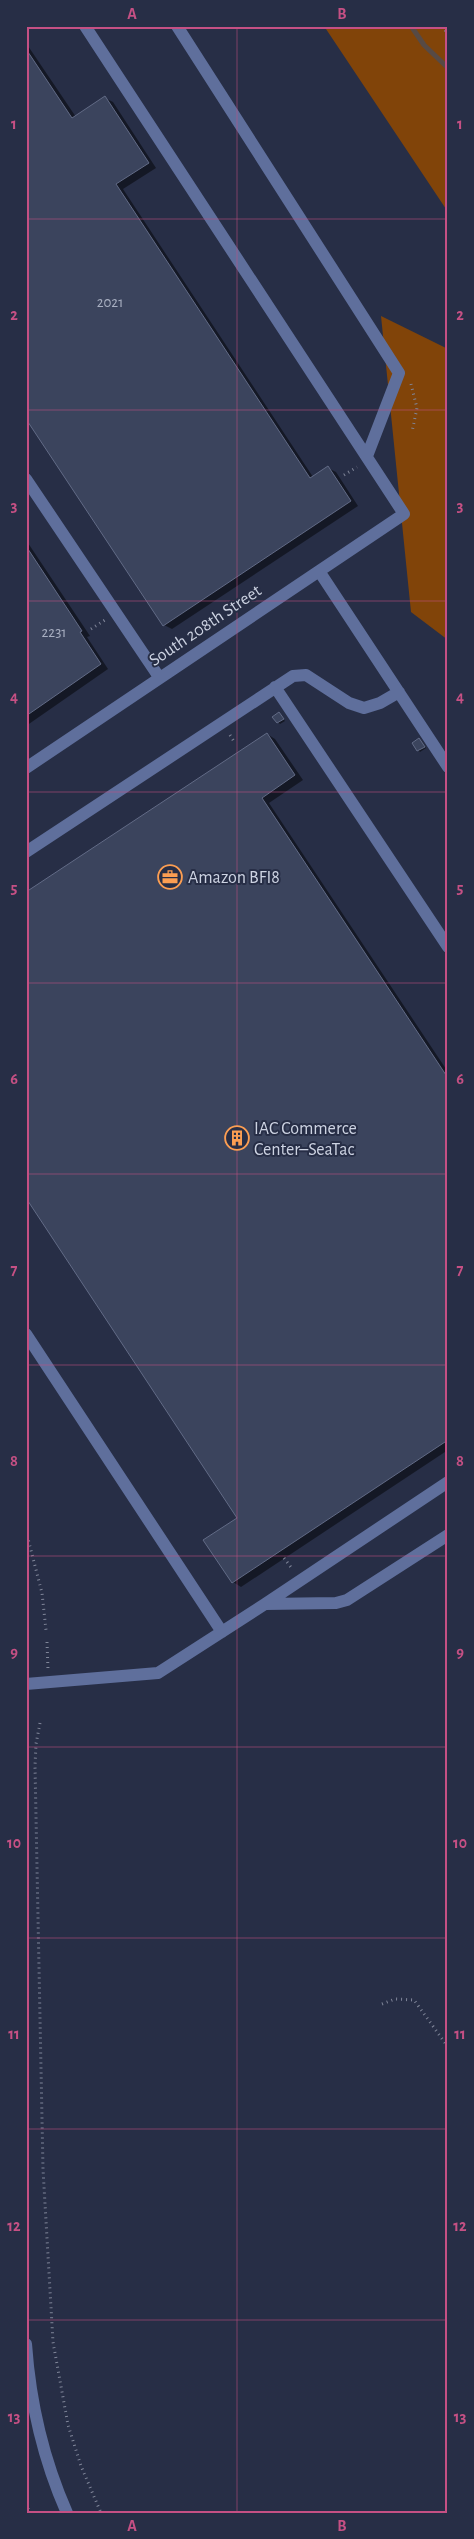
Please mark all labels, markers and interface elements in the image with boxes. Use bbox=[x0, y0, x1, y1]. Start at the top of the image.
text: A bbox=[127, 6, 137, 22]
text: B bbox=[337, 6, 347, 22]
text: 1 bbox=[11, 116, 17, 132]
text: 1 bbox=[457, 116, 463, 132]
house number: 2021 bbox=[97, 295, 123, 310]
text: 2 bbox=[10, 307, 18, 323]
text: 2 bbox=[456, 307, 464, 323]
text: 3 bbox=[11, 498, 18, 514]
text: 3 bbox=[457, 498, 464, 514]
street label: South 208th Street bbox=[146, 582, 265, 670]
house number: 2231 bbox=[42, 625, 67, 640]
text: 4 bbox=[10, 689, 18, 705]
text: 4 bbox=[456, 689, 464, 705]
office icon: Amazon BFI8 bbox=[157, 864, 183, 890]
place label: Amazon BFI8 bbox=[188, 869, 280, 887]
text: 5 bbox=[11, 880, 18, 896]
text: 5 bbox=[457, 880, 464, 896]
text: 6 bbox=[10, 1071, 18, 1087]
text: 6 bbox=[456, 1071, 464, 1087]
place label: IAC Commerce Center–SeaTac bbox=[254, 1120, 357, 1159]
building icon: IAC Commerce Center–SeaTac bbox=[224, 1125, 250, 1151]
text: 7 bbox=[11, 1262, 18, 1278]
text: 7 bbox=[457, 1262, 464, 1278]
text: 8 bbox=[10, 1453, 18, 1469]
text: 8 bbox=[456, 1453, 464, 1469]
text: 9 bbox=[10, 1644, 18, 1660]
text: 9 bbox=[456, 1644, 464, 1660]
text: 10 bbox=[7, 1835, 21, 1851]
text: 10 bbox=[453, 1835, 467, 1851]
text: 11 bbox=[8, 2026, 20, 2042]
text: 11 bbox=[454, 2026, 466, 2042]
text: 12 bbox=[7, 2218, 21, 2234]
text: 12 bbox=[453, 2218, 467, 2234]
text: 13 bbox=[8, 2409, 20, 2425]
text: 13 bbox=[454, 2409, 466, 2425]
text: A bbox=[127, 2518, 137, 2534]
text: B bbox=[337, 2518, 347, 2534]

